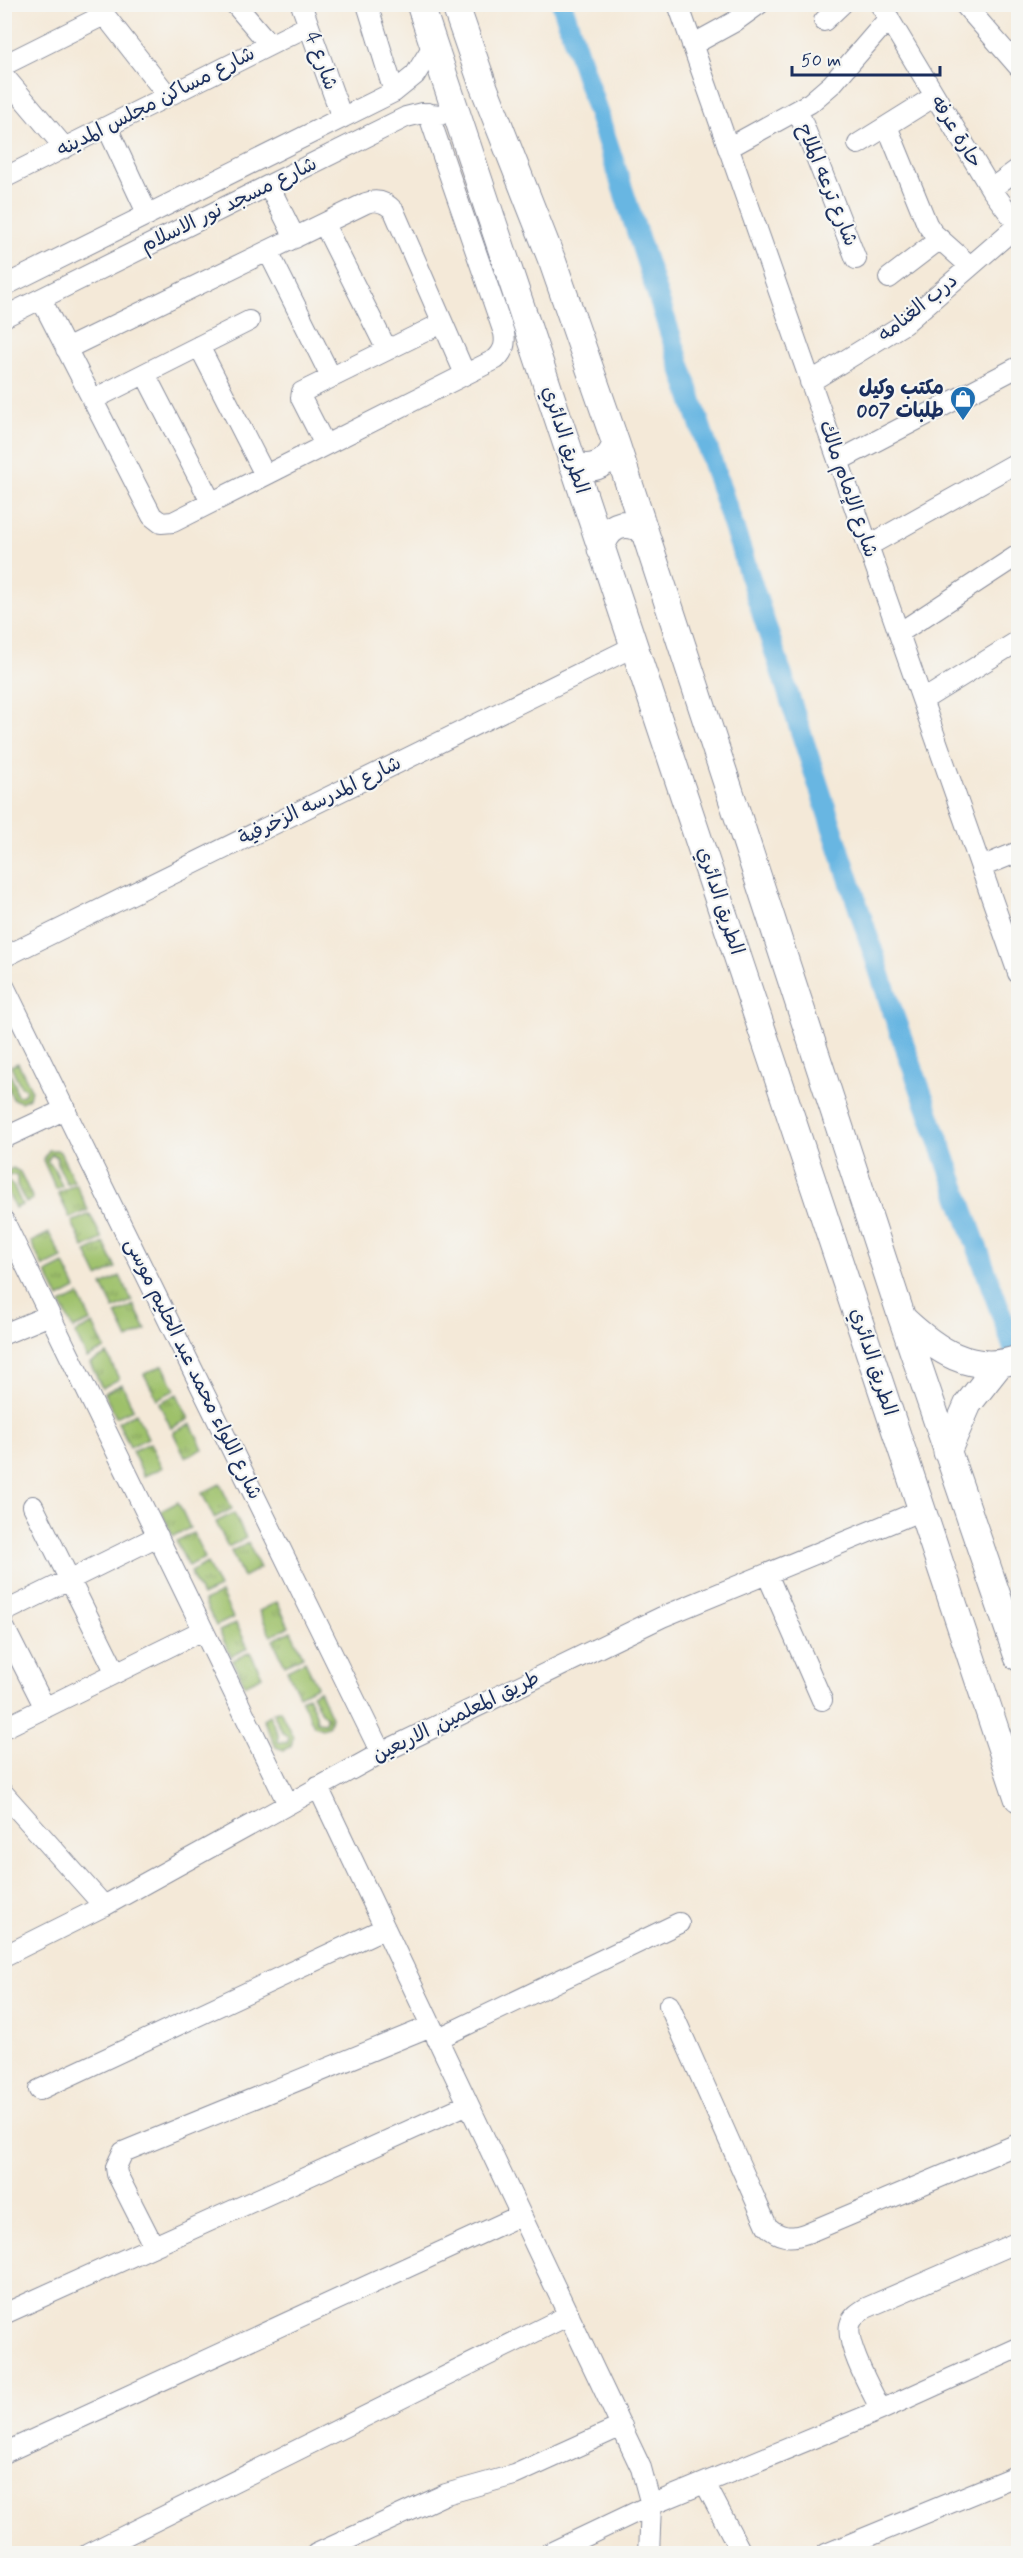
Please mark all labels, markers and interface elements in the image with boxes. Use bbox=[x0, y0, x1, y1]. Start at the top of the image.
street label: شارع 4 bbox=[298, 28, 344, 94]
scale bar bbox=[792, 39, 940, 77]
street label: شارع مساكن مجلس المدينه bbox=[52, 40, 260, 164]
text: 50 m bbox=[801, 49, 841, 73]
street label: حارة عرفه bbox=[924, 91, 988, 173]
street label: شارع ترعه الملاح bbox=[790, 120, 864, 250]
street label: شارع مسجد نور الاسلام bbox=[136, 151, 322, 259]
street label: درب الغنامه bbox=[873, 268, 963, 348]
place label: مكتب وكيل طلبات 007 bbox=[856, 375, 944, 425]
street label: الطريق الدائري bbox=[535, 383, 595, 497]
shop icon: مكتب وكيل طلبات 007 bbox=[948, 384, 978, 422]
street label: شارع الإمام مالك bbox=[812, 417, 884, 561]
street label: شارع المدرسه الزخرفية bbox=[234, 750, 406, 852]
street label: الطريق الدائري bbox=[690, 844, 750, 958]
street label: شارع اللواء محمد عبد الحليم موسى bbox=[118, 1234, 268, 1504]
street label: الطريق الدائري bbox=[843, 1305, 903, 1419]
street label: طريق المعلمين, الاربعين bbox=[368, 1665, 544, 1769]

